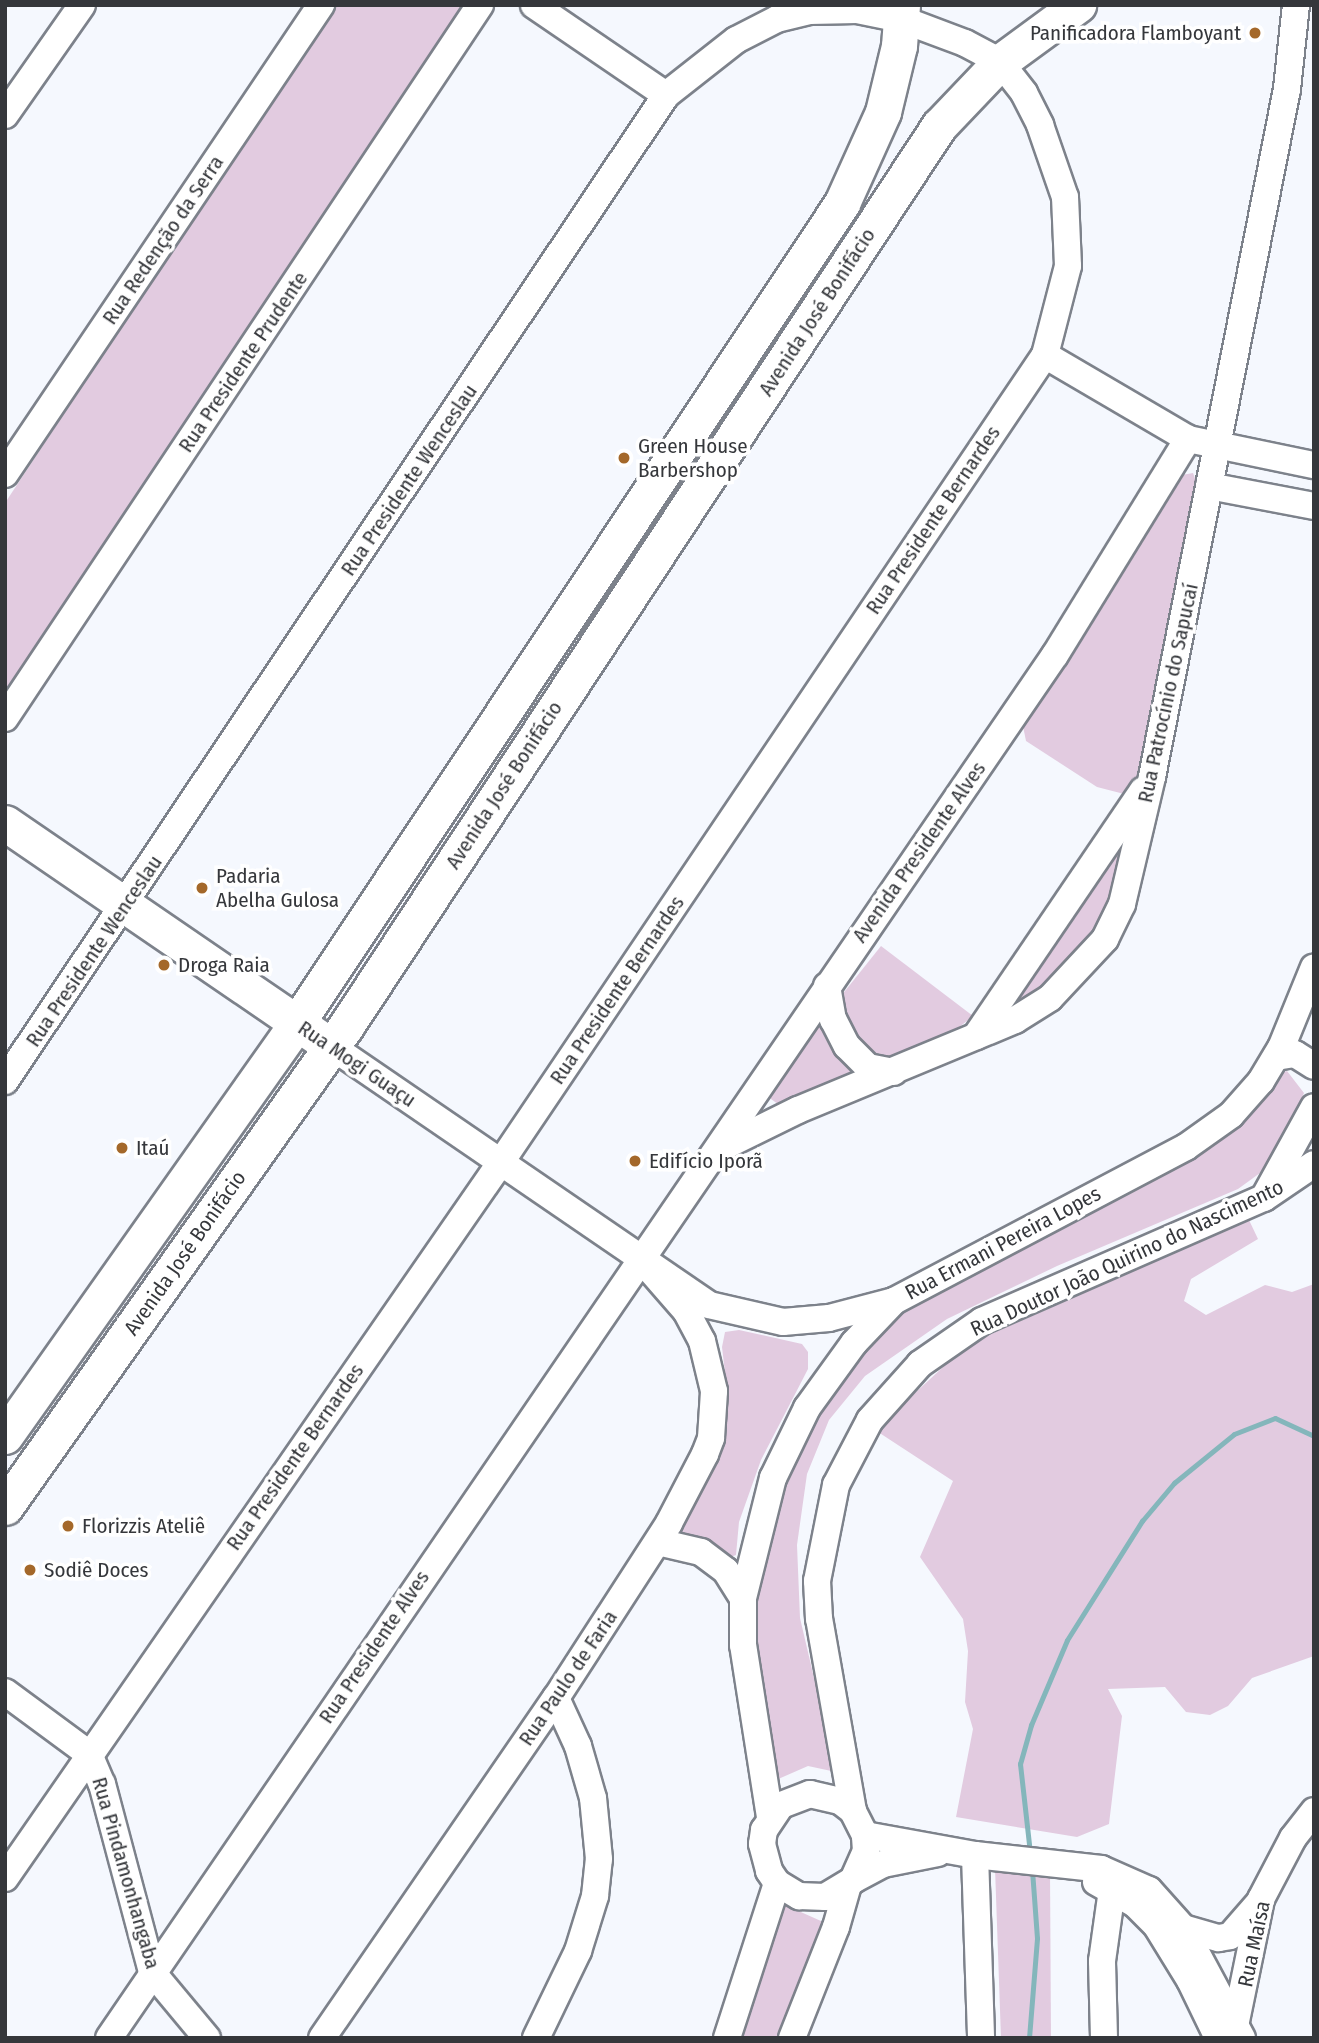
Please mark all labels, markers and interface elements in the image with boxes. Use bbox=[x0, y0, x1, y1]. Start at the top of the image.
place label: Panificadora Flamboyant bbox=[1030, 20, 1241, 46]
marker: Panificadora Flamboyant bbox=[1247, 25, 1263, 41]
street label: Rua Redenção da Serra bbox=[97, 151, 229, 329]
street label: Avenida José Bonifácio bbox=[753, 223, 881, 401]
street label: Rua Presidente Prudente bbox=[173, 267, 313, 457]
street label: Rua Presidente Wenceslau bbox=[335, 379, 483, 581]
street label: Rua Presidente Bernardes bbox=[860, 421, 1006, 619]
place label: Green House Barbershop bbox=[638, 433, 748, 483]
marker: Green House Barbershop bbox=[616, 450, 632, 466]
street label: Rua Patrocínio do Sapucaí bbox=[1132, 581, 1204, 805]
street label: Avenida José Bonifácio bbox=[440, 696, 568, 874]
street label: Avenida Presidente Alves bbox=[847, 757, 991, 947]
street label: Rua Presidente Wenceslau bbox=[20, 850, 168, 1052]
place label: Padaria Abelha Gulosa bbox=[216, 863, 339, 913]
marker: Padaria Abelha Gulosa bbox=[194, 880, 210, 896]
street label: Rua Presidente Bernardes bbox=[544, 891, 690, 1089]
place label: Droga Raia bbox=[178, 952, 270, 978]
marker: Droga Raia bbox=[156, 957, 172, 973]
street label: Rua Mogi Guaçu bbox=[293, 1015, 421, 1113]
place label: Itaú bbox=[136, 1135, 169, 1161]
marker: Itaú bbox=[114, 1140, 130, 1156]
place label: Edifício Iporã bbox=[649, 1148, 763, 1174]
marker: Edifício Iporã bbox=[627, 1153, 643, 1169]
street label: Avenida José Bonifácio bbox=[119, 1166, 251, 1340]
street label: Rua Doutor João Quirino do Nascimento bbox=[967, 1174, 1287, 1342]
street label: Rua Ermani Pereira Lopes bbox=[901, 1181, 1105, 1305]
street label: Rua Presidente Bernardes bbox=[221, 1359, 369, 1555]
place label: Florizzis Ateliê bbox=[82, 1513, 205, 1539]
marker: Florizzis Ateliê bbox=[60, 1518, 76, 1534]
place label: Sodiê Doces bbox=[44, 1557, 148, 1583]
marker: Sodiê Doces bbox=[22, 1562, 38, 1578]
street label: Rua Presidente Alves bbox=[313, 1566, 435, 1728]
street label: Rua Paulo de Faria bbox=[513, 1605, 623, 1751]
street label: Rua Pindamonhangaba bbox=[87, 1774, 165, 1972]
street label: Rua Maísa bbox=[1233, 1899, 1275, 1989]

